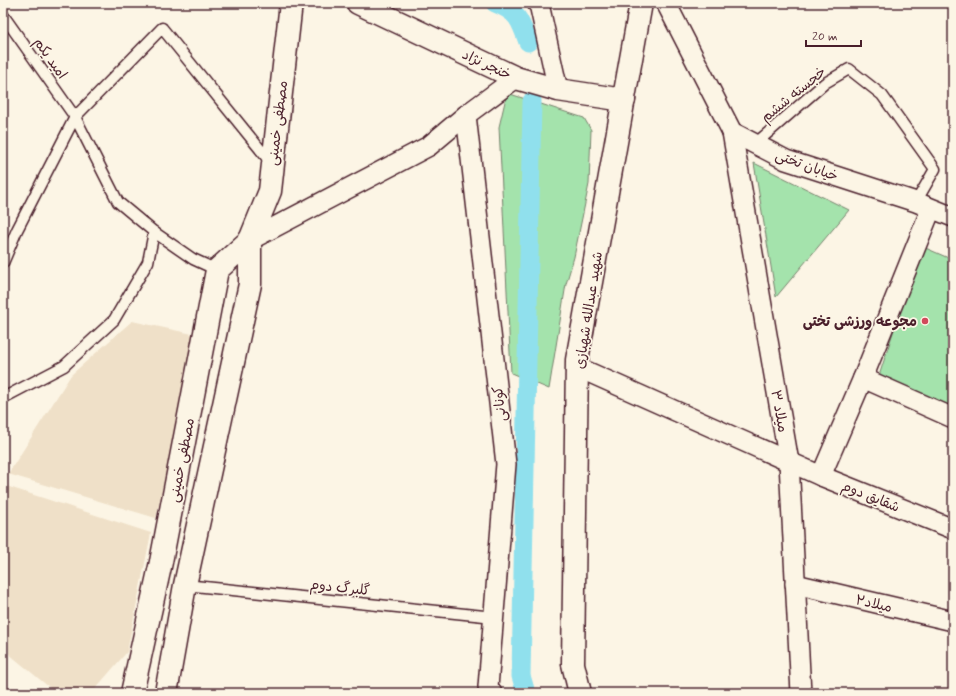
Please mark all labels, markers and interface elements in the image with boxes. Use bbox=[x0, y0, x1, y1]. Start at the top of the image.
scale bar bbox=[806, 22, 861, 48]
text: 20 m bbox=[812, 29, 838, 45]
street label: امید یکم bbox=[29, 34, 71, 83]
street label: خنجر نژاد bbox=[459, 46, 514, 84]
street label: خجسته ششم bbox=[757, 63, 831, 127]
street label: مصطفی خمینی bbox=[264, 80, 292, 167]
street label: خیابان تختی bbox=[773, 146, 841, 186]
street label: شهید عبدالله شهبازی bbox=[571, 250, 607, 370]
place label: مجوعه ورزشی تختی bbox=[803, 313, 917, 331]
marker: مجوعه ورزشی تختی bbox=[920, 316, 930, 326]
street label: کونانی bbox=[489, 385, 511, 423]
street label: میلاد ۳ bbox=[766, 388, 792, 434]
street label: مصطفی خمینی bbox=[165, 416, 199, 504]
street label: شقایق دوم bbox=[839, 477, 902, 518]
street label: گلبرگ دوم bbox=[309, 576, 371, 601]
street label: میلاد۲ bbox=[854, 591, 894, 617]

